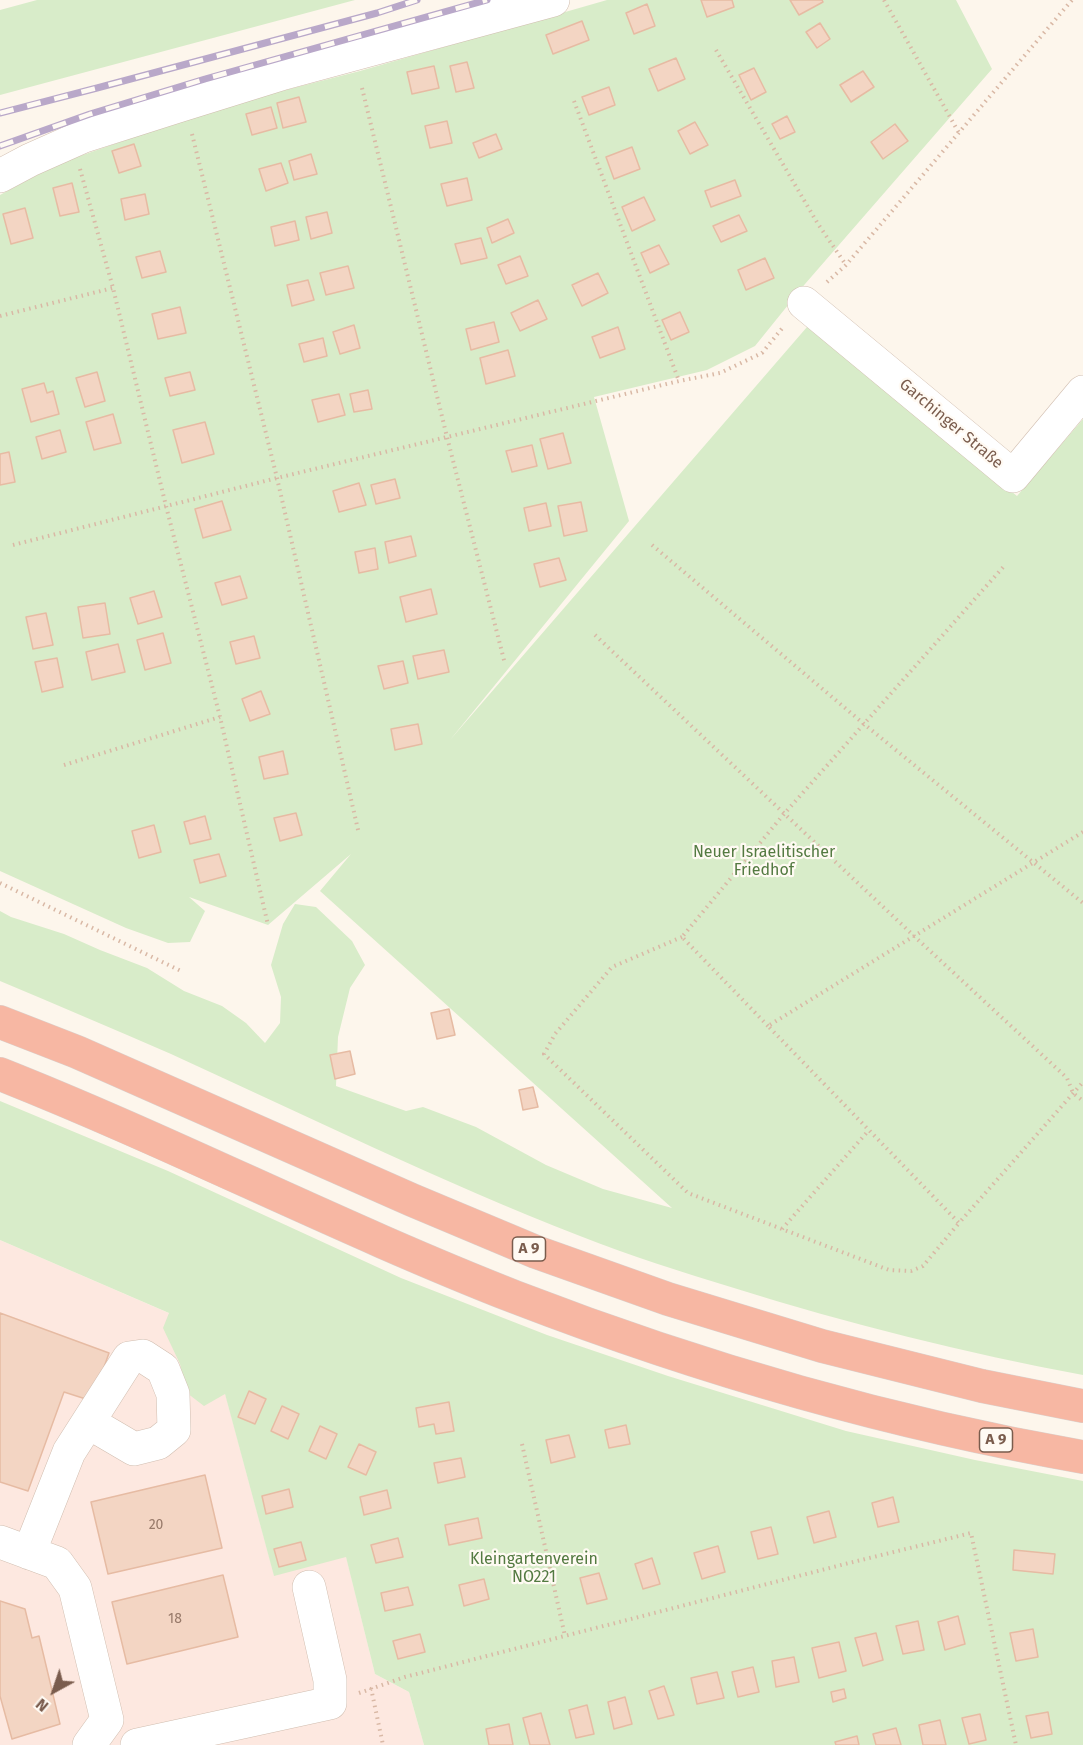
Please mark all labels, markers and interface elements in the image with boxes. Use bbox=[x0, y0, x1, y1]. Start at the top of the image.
street label: Garchinger Straße bbox=[895, 375, 1007, 473]
park label: Neuer Israelitischer Friedhof bbox=[693, 843, 835, 881]
road number: A 9 bbox=[512, 1237, 546, 1261]
road number: A 9 bbox=[980, 1428, 1012, 1452]
house number: 20 bbox=[149, 1517, 163, 1533]
park label: Kleingartenverein NO221 bbox=[470, 1550, 598, 1588]
house number: 18 bbox=[168, 1611, 182, 1627]
north arrow bbox=[24, 1661, 84, 1721]
text: N bbox=[32, 1694, 52, 1716]

